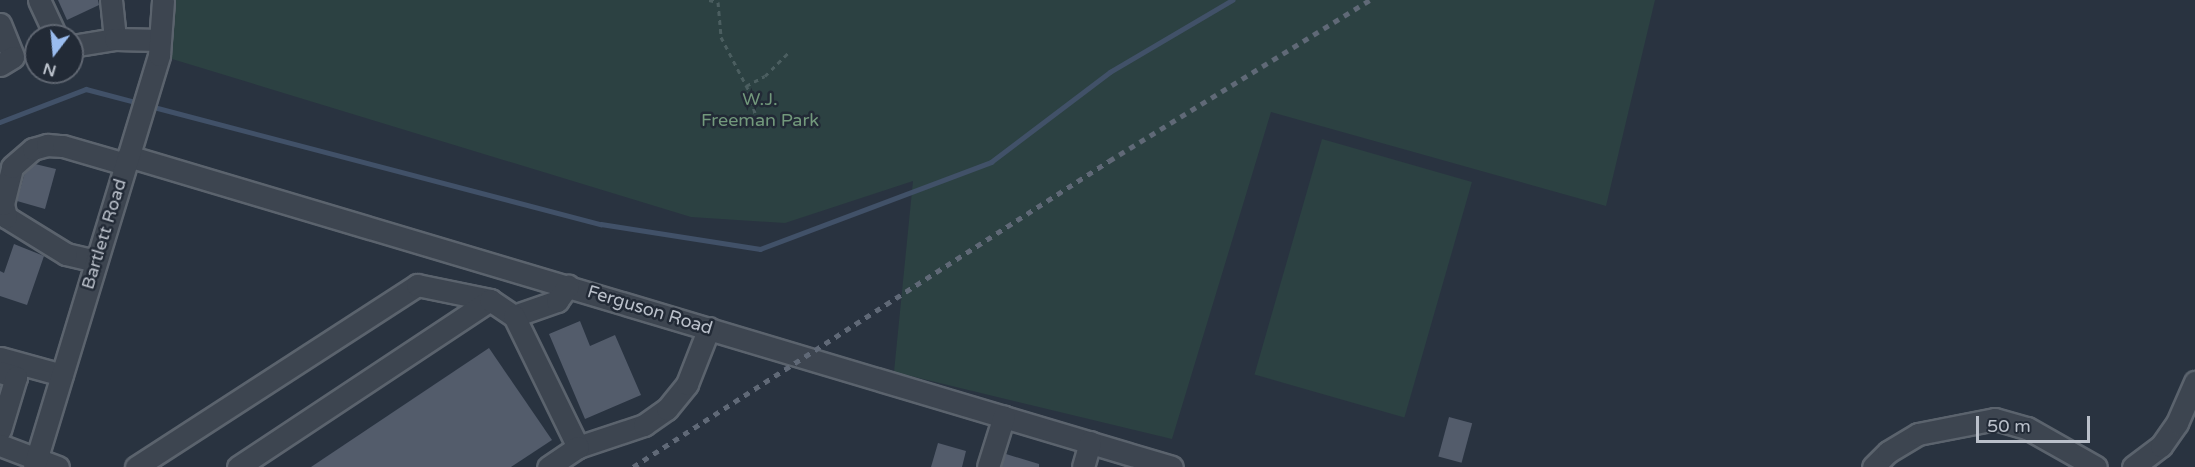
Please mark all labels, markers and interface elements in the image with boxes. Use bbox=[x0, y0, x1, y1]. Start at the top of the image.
north arrow bbox=[24, 24, 84, 84]
text: N bbox=[41, 58, 59, 81]
park label: W.J. Freeman Park bbox=[701, 89, 819, 132]
street label: Bartlett Road bbox=[77, 176, 131, 292]
street label: Ferguson Road bbox=[585, 281, 715, 339]
scale bar bbox=[1979, 404, 2093, 442]
text: 50 m bbox=[1987, 415, 2031, 437]

